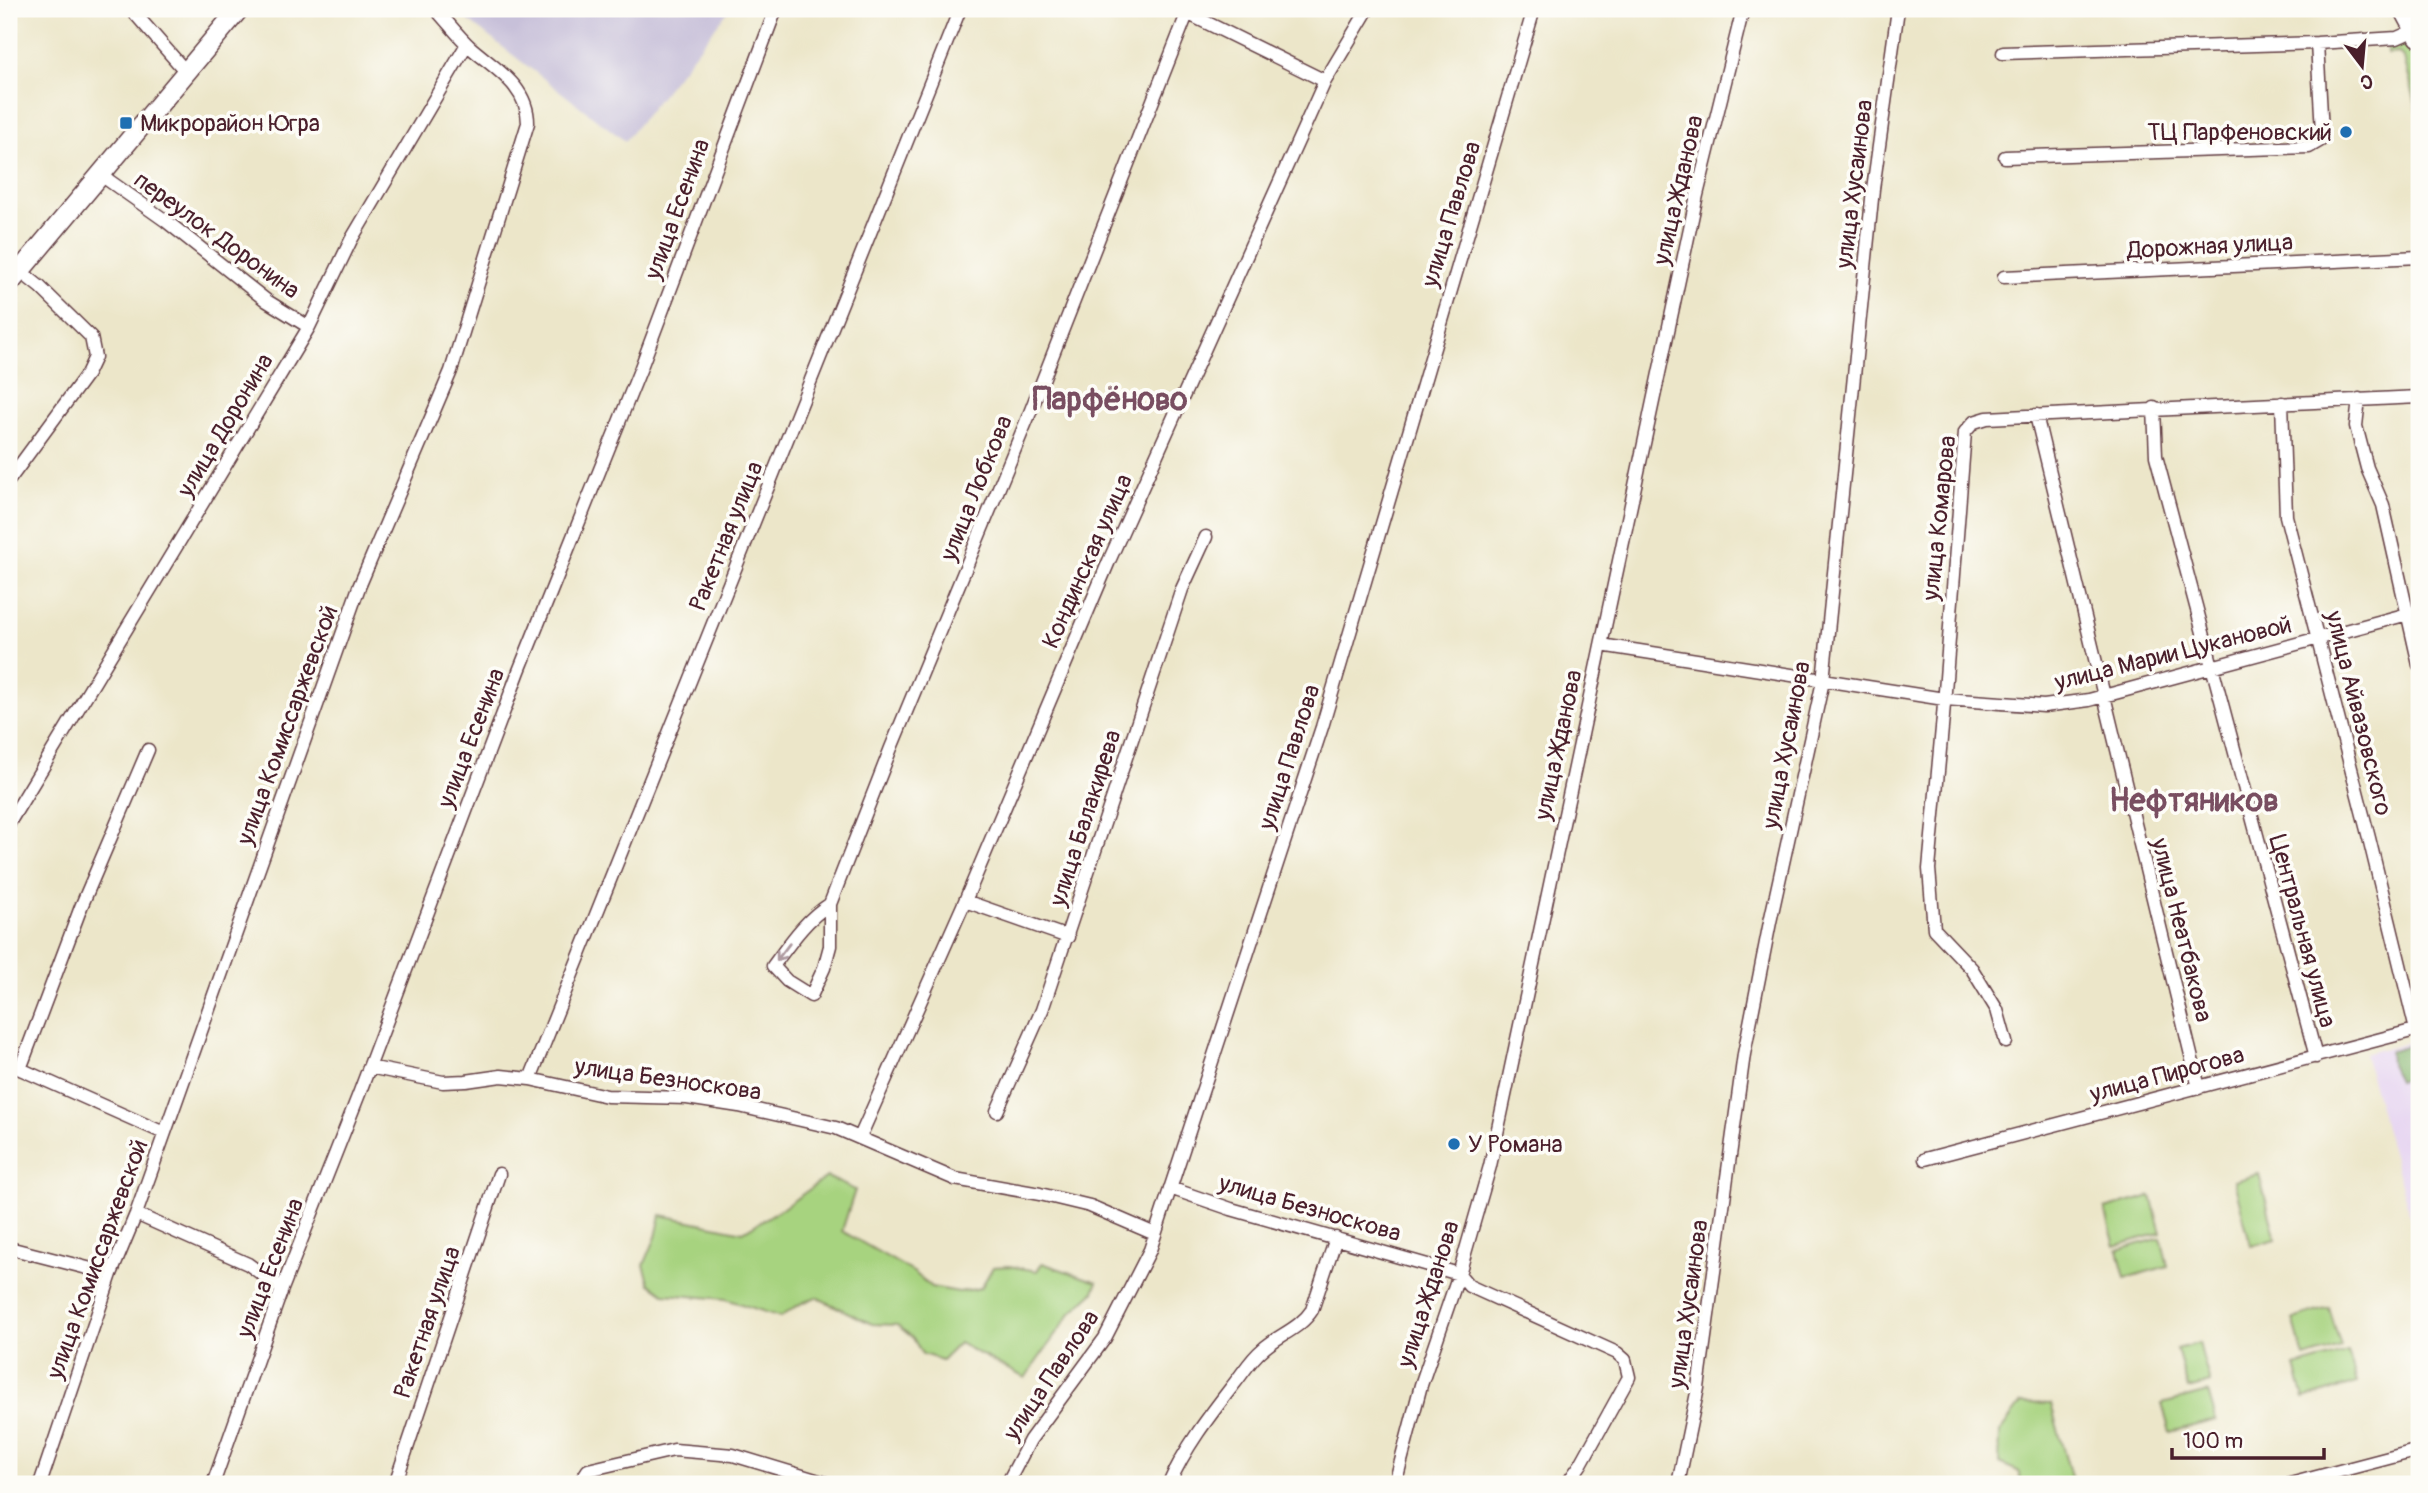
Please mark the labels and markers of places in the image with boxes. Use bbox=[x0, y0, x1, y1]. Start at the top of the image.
place label: Микрорайон Югра bbox=[140, 109, 320, 138]
marker: Микрорайон Югра bbox=[118, 115, 134, 131]
place label: ТЦ Парфеновский bbox=[2147, 118, 2332, 147]
marker: ТЦ Парфеновский bbox=[2338, 124, 2354, 140]
place label: У Романа bbox=[1468, 1130, 1563, 1159]
marker: У Романа bbox=[1446, 1136, 1462, 1152]

